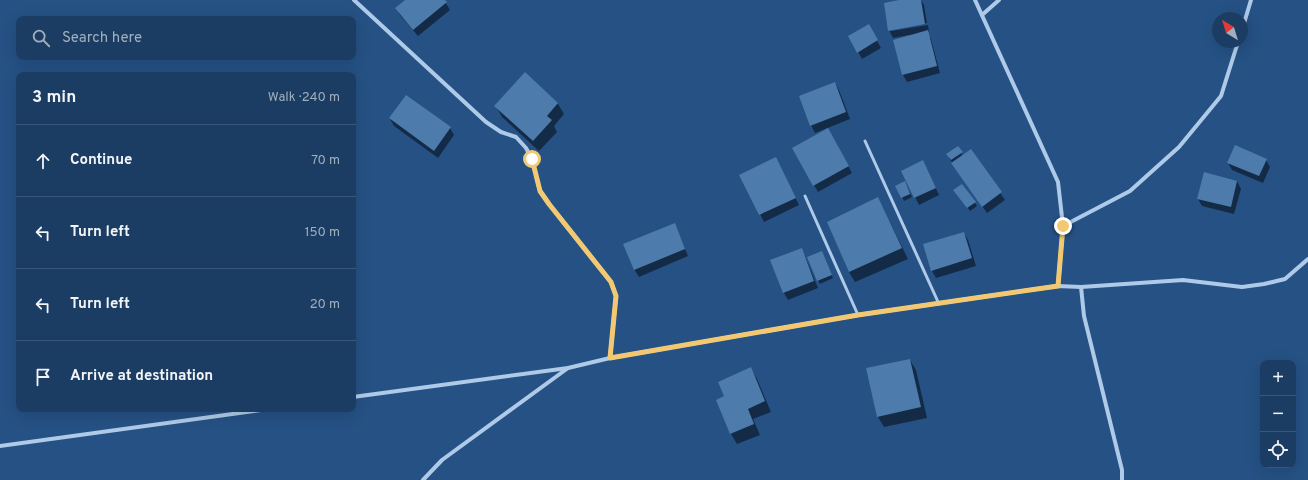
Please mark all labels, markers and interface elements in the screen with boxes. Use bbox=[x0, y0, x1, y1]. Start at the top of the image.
north arrow bbox=[1212, 12, 1248, 48]
search box bbox=[16, 16, 356, 60]
icon: search bbox=[30, 27, 52, 49]
text: Search here bbox=[62, 29, 142, 48]
text: 3 min bbox=[32, 87, 76, 109]
text: Walk · 240 m bbox=[268, 90, 340, 106]
icon: ahead bbox=[32, 150, 54, 172]
route start bbox=[523, 150, 541, 168]
text: Continue bbox=[70, 151, 132, 170]
text: 70 m bbox=[311, 153, 340, 169]
route end bbox=[1054, 217, 1072, 235]
icon: left bbox=[32, 222, 54, 244]
text: Turn left bbox=[70, 223, 130, 242]
text: 150 m bbox=[305, 225, 340, 241]
icon: left bbox=[32, 294, 54, 316]
text: Turn left bbox=[70, 295, 130, 314]
text: 20 m bbox=[310, 297, 340, 313]
map controls bbox=[1260, 360, 1296, 468]
button: + bbox=[1260, 360, 1296, 396]
icon: arrive bbox=[32, 366, 54, 388]
text: Arrive at destination bbox=[70, 367, 213, 386]
button: − bbox=[1260, 396, 1296, 432]
button: locate bbox=[1260, 432, 1296, 468]

